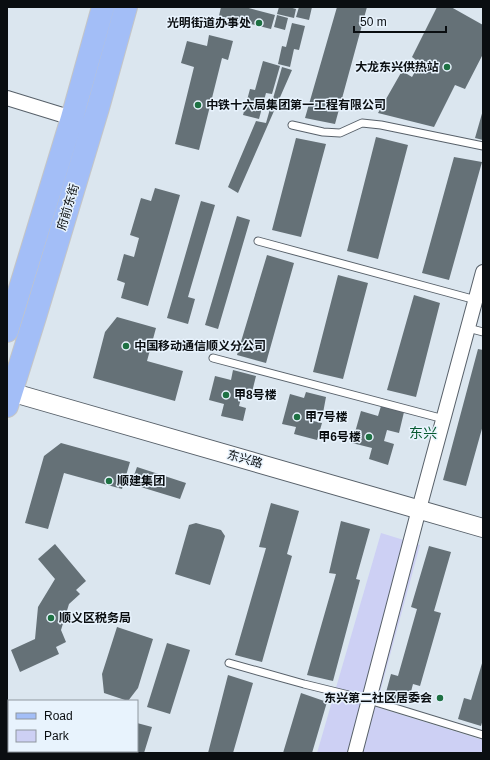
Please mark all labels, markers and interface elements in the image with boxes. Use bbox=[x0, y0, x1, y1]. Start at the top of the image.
scale bar bbox=[354, 8, 446, 34]
text: 50 m bbox=[360, 15, 387, 29]
place label: 光明街道办事处 bbox=[167, 16, 251, 30]
marker: 光明街道办事处 bbox=[254, 18, 264, 28]
place label: 大龙东兴供热站 bbox=[355, 60, 439, 74]
marker: 大龙东兴供热站 bbox=[442, 62, 452, 72]
place label: 中铁十六局集团第一工程有限公司 bbox=[206, 98, 386, 112]
marker: 中铁十六局集团第一工程有限公司 bbox=[193, 100, 203, 110]
street label: 府前东街 bbox=[54, 182, 82, 232]
place label: 中国移动通信顺义分公司 bbox=[134, 339, 266, 353]
marker: 中国移动通信顺义分公司 bbox=[121, 341, 131, 351]
place label: 甲8号楼 bbox=[234, 388, 277, 402]
marker: 甲8号楼 bbox=[221, 390, 231, 400]
place label: 甲7号楼 bbox=[305, 410, 348, 424]
marker: 甲7号楼 bbox=[292, 412, 302, 422]
district label: 东兴 bbox=[409, 425, 437, 441]
place label: 甲6号楼 bbox=[318, 430, 361, 444]
marker: 甲6号楼 bbox=[364, 432, 374, 442]
street label: 东兴路 bbox=[226, 447, 264, 471]
place label: 顺建集团 bbox=[117, 474, 165, 488]
marker: 顺建集团 bbox=[104, 476, 114, 486]
place label: 顺义区税务局 bbox=[59, 611, 131, 625]
marker: 顺义区税务局 bbox=[46, 613, 56, 623]
place label: 东兴第二社区居委会 bbox=[324, 691, 432, 705]
marker: 东兴第二社区居委会 bbox=[435, 693, 445, 703]
legend bbox=[8, 700, 138, 752]
text: Road bbox=[44, 709, 73, 723]
text: Park bbox=[44, 729, 70, 743]

